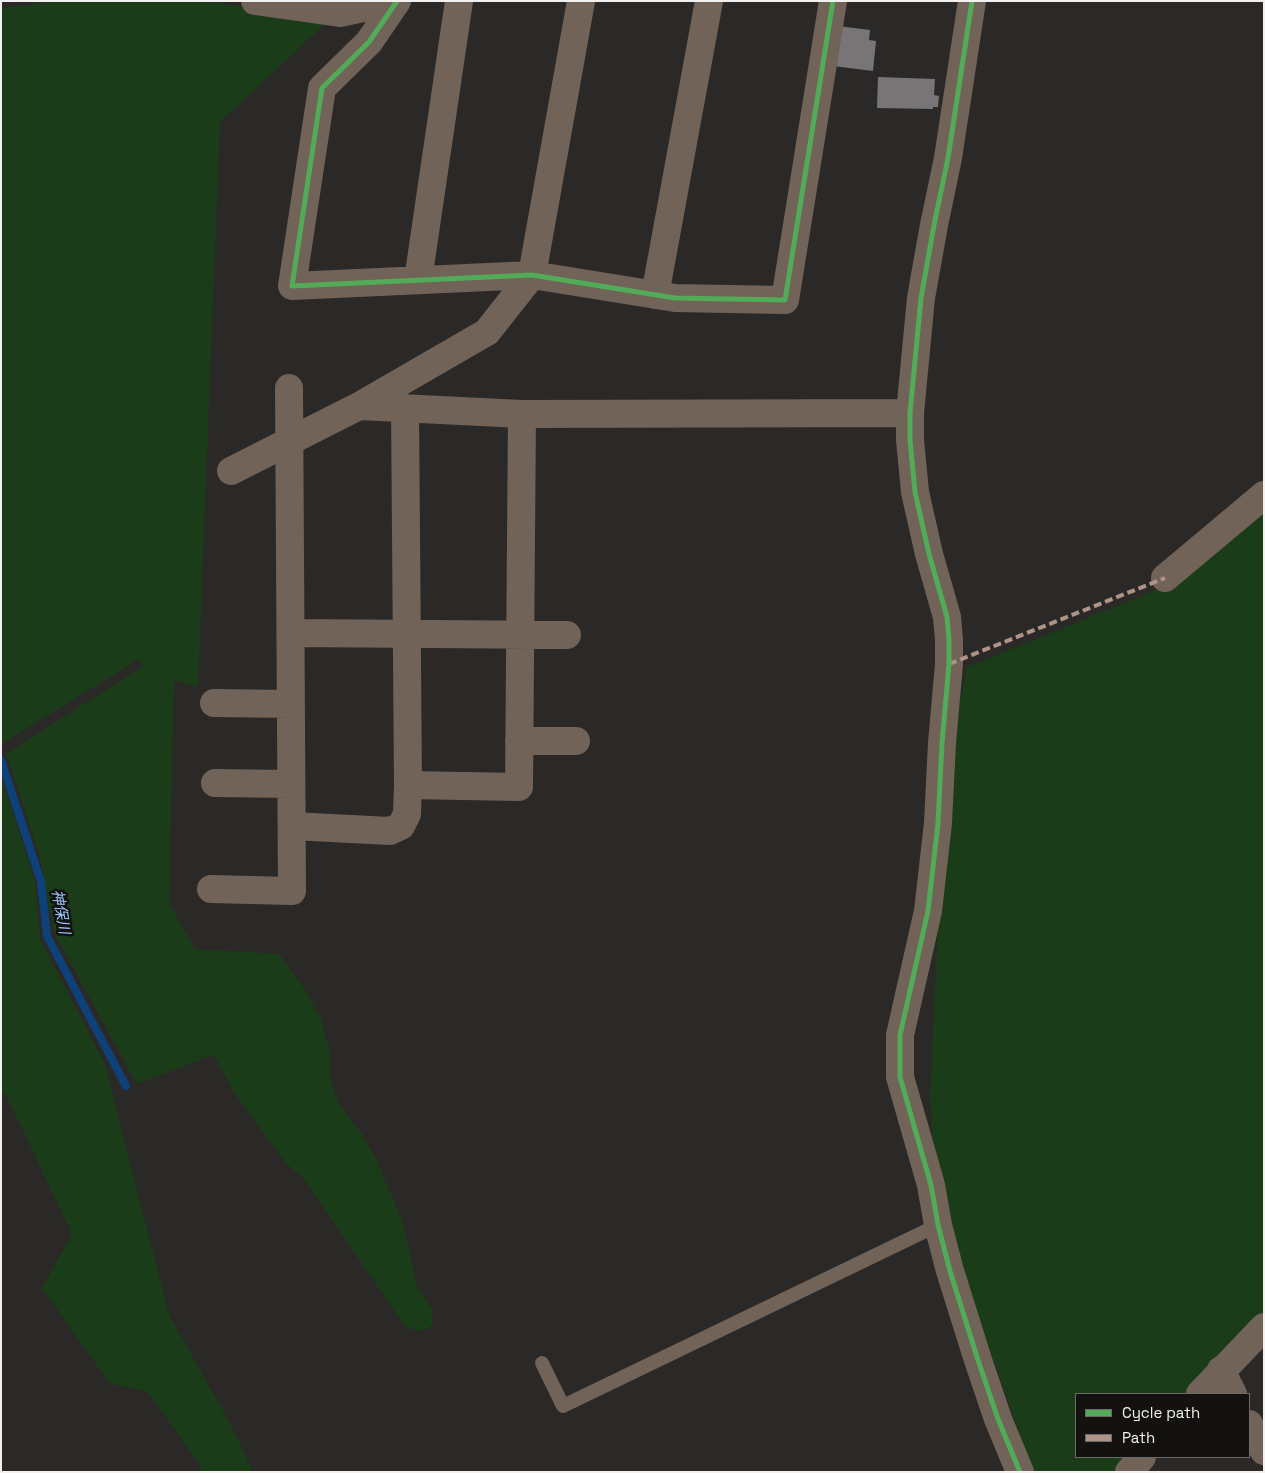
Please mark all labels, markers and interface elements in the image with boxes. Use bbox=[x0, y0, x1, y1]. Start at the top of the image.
water label: 神保川 bbox=[47, 888, 73, 936]
legend bbox=[1075, 1393, 1250, 1458]
text: Cycle path bbox=[1122, 1403, 1200, 1422]
text: Path bbox=[1122, 1428, 1155, 1447]

